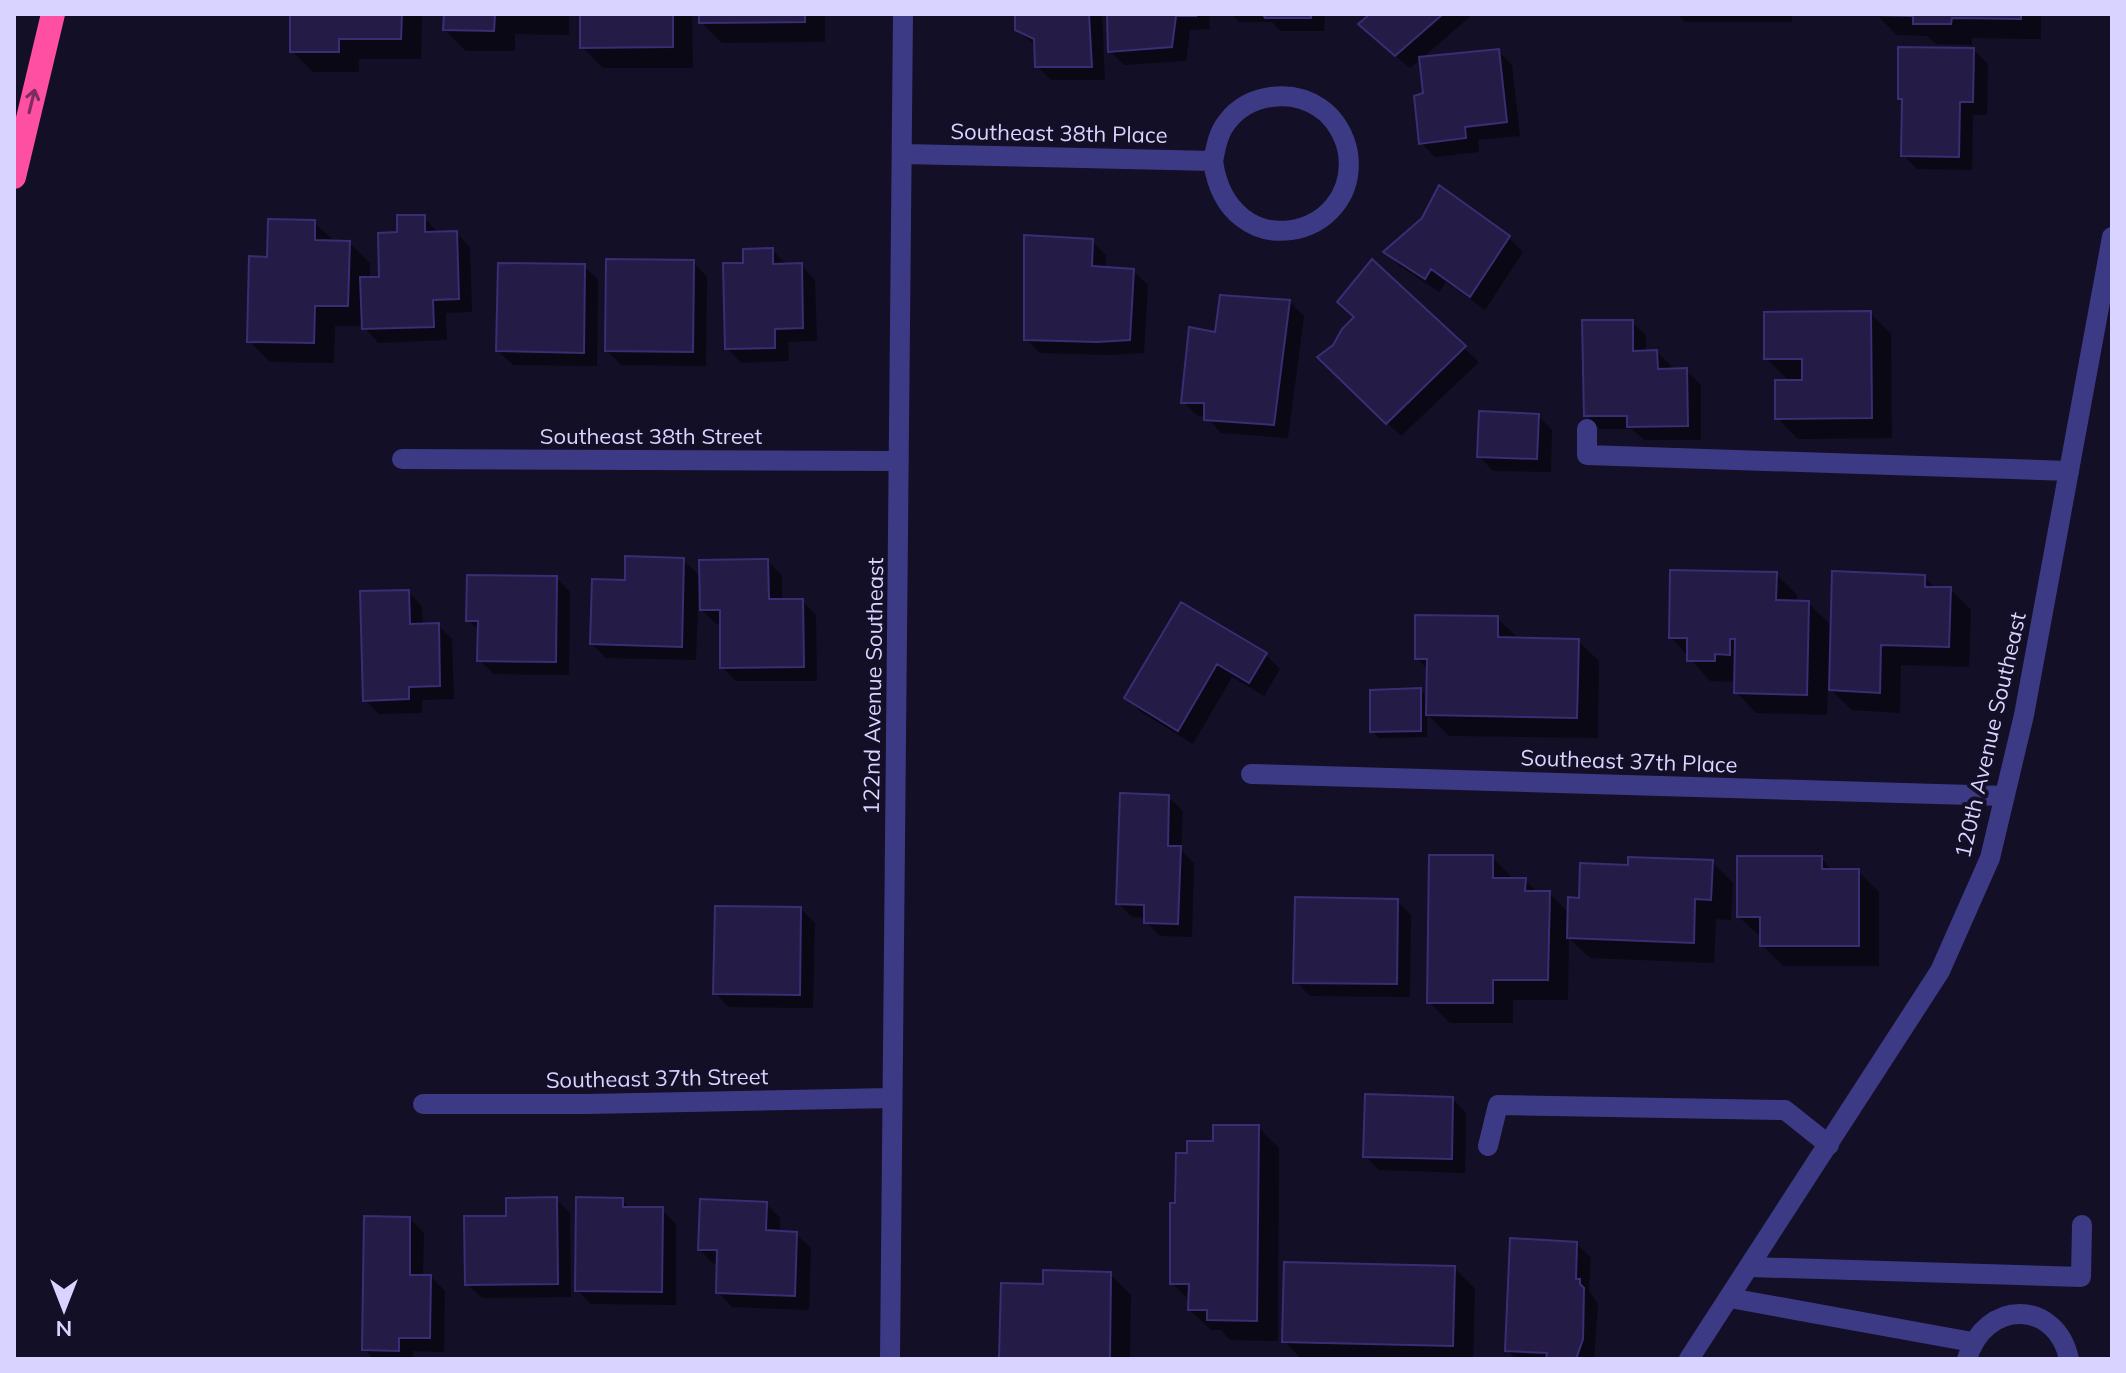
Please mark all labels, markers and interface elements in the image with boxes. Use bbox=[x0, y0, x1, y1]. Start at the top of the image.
one-way arrow bbox=[26, 89, 41, 114]
street label: Southeast 38th Place bbox=[950, 117, 1168, 149]
street label: Southeast 38th Street bbox=[540, 422, 763, 450]
street label: 122nd Avenue Southeast bbox=[857, 557, 889, 815]
street label: 120th Avenue Southeast bbox=[1948, 609, 2032, 861]
street label: Southeast 37th Place bbox=[1520, 743, 1738, 779]
street label: Southeast 37th Street bbox=[545, 1062, 769, 1094]
north arrow bbox=[24, 1269, 104, 1349]
text: N bbox=[56, 1315, 72, 1343]

